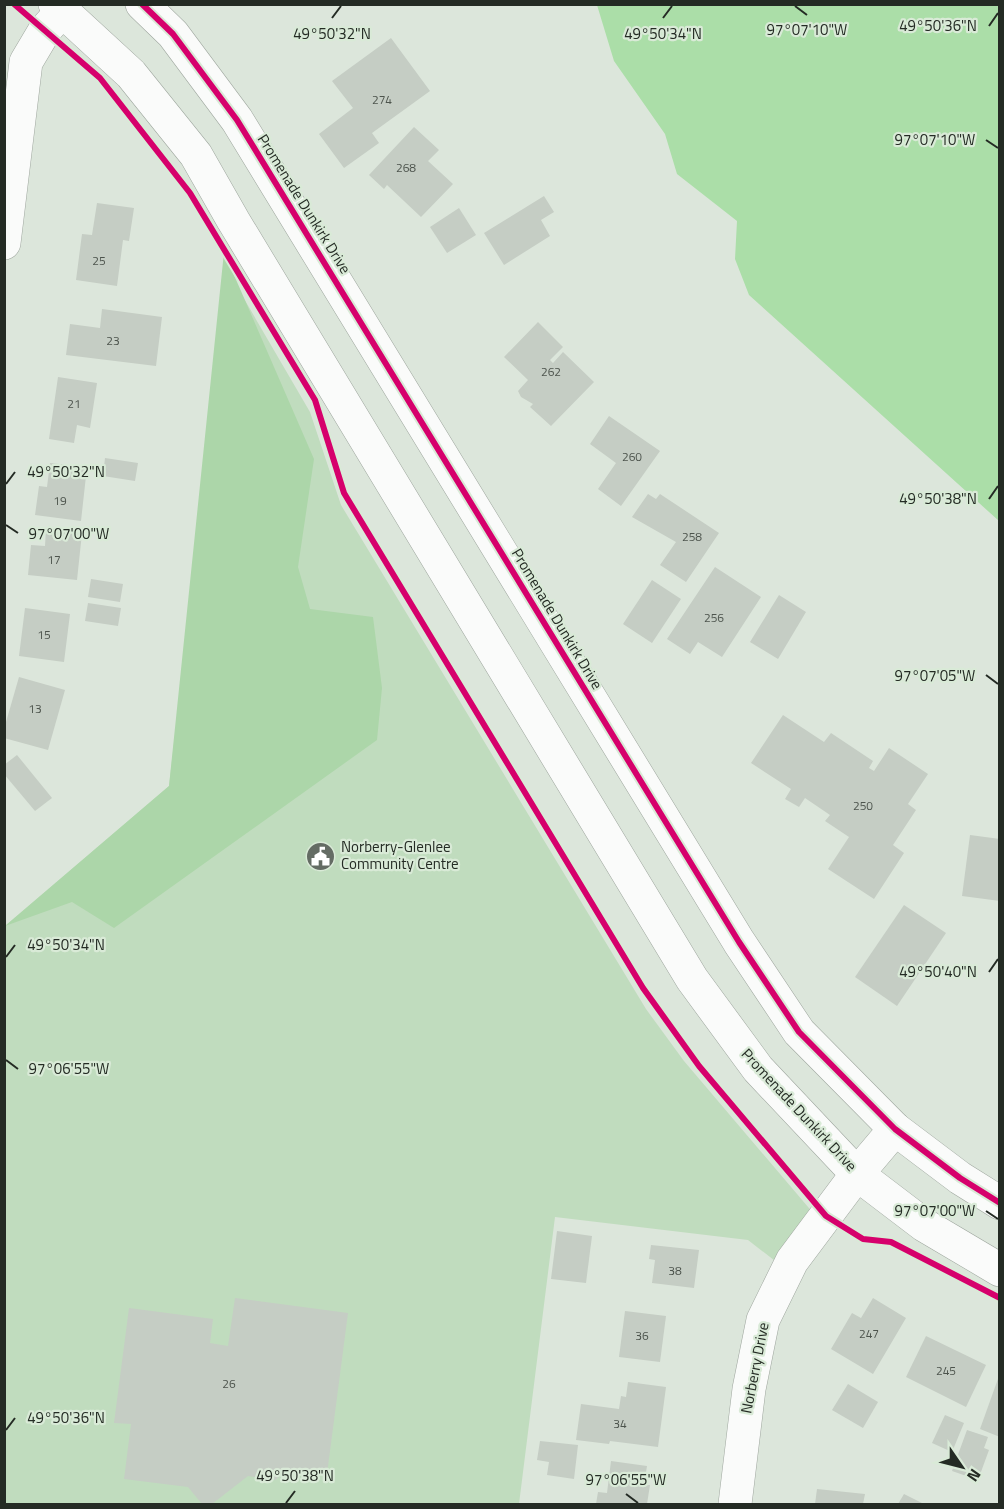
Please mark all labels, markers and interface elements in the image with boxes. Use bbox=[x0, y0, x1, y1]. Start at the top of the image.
text: 49°50'36"N bbox=[899, 14, 977, 37]
text: 97°07'10"W bbox=[767, 18, 847, 41]
text: 49°50'32"N bbox=[293, 22, 371, 45]
text: 49°50'34"N bbox=[624, 22, 702, 45]
house number: 274 bbox=[372, 90, 392, 109]
text: 97°07'10"W bbox=[895, 128, 975, 151]
street label: Promenade Dunkirk Drive bbox=[252, 129, 357, 278]
house number: 268 bbox=[396, 158, 416, 177]
house number: 25 bbox=[92, 251, 106, 270]
house number: 23 bbox=[106, 331, 120, 350]
house number: 262 bbox=[541, 362, 561, 381]
house number: 21 bbox=[67, 394, 81, 413]
house number: 260 bbox=[622, 447, 642, 466]
text: 49°50'32"N bbox=[27, 460, 105, 483]
text: 49°50'38"N bbox=[899, 487, 977, 510]
house number: 19 bbox=[53, 491, 67, 510]
text: 97°07'00"W bbox=[29, 522, 109, 545]
house number: 258 bbox=[682, 527, 702, 546]
street label: Promenade Dunkirk Drive bbox=[506, 544, 609, 694]
house number: 17 bbox=[47, 550, 61, 569]
house number: 256 bbox=[704, 608, 724, 627]
house number: 15 bbox=[37, 625, 51, 644]
text: 97°07'05"W bbox=[895, 664, 975, 687]
house number: 13 bbox=[28, 699, 42, 718]
house number: 250 bbox=[853, 796, 873, 815]
place label: Norberry-Glenlee Community Centre bbox=[341, 835, 459, 875]
public building icon: Norberry-Glenlee Community Centre bbox=[304, 840, 336, 872]
text: 49°50'34"N bbox=[27, 933, 105, 956]
text: 49°50'40"N bbox=[899, 960, 977, 983]
street label: Promenade Dunkirk Drive bbox=[736, 1043, 863, 1176]
text: 97°06'55"W bbox=[29, 1057, 109, 1080]
text: 97°07'00"W bbox=[895, 1199, 975, 1222]
house number: 38 bbox=[668, 1261, 682, 1280]
street label: Norberry Drive bbox=[734, 1320, 775, 1415]
house number: 247 bbox=[859, 1324, 879, 1343]
house number: 36 bbox=[635, 1326, 649, 1345]
house number: 245 bbox=[936, 1361, 956, 1380]
house number: 26 bbox=[222, 1374, 236, 1393]
text: 49°50'36"N bbox=[27, 1406, 105, 1429]
house number: 34 bbox=[613, 1414, 627, 1433]
north arrow bbox=[932, 1437, 992, 1497]
text: 49°50'38"N bbox=[256, 1464, 334, 1487]
text: N bbox=[961, 1464, 987, 1487]
text: 97°06'55"W bbox=[586, 1468, 666, 1491]

